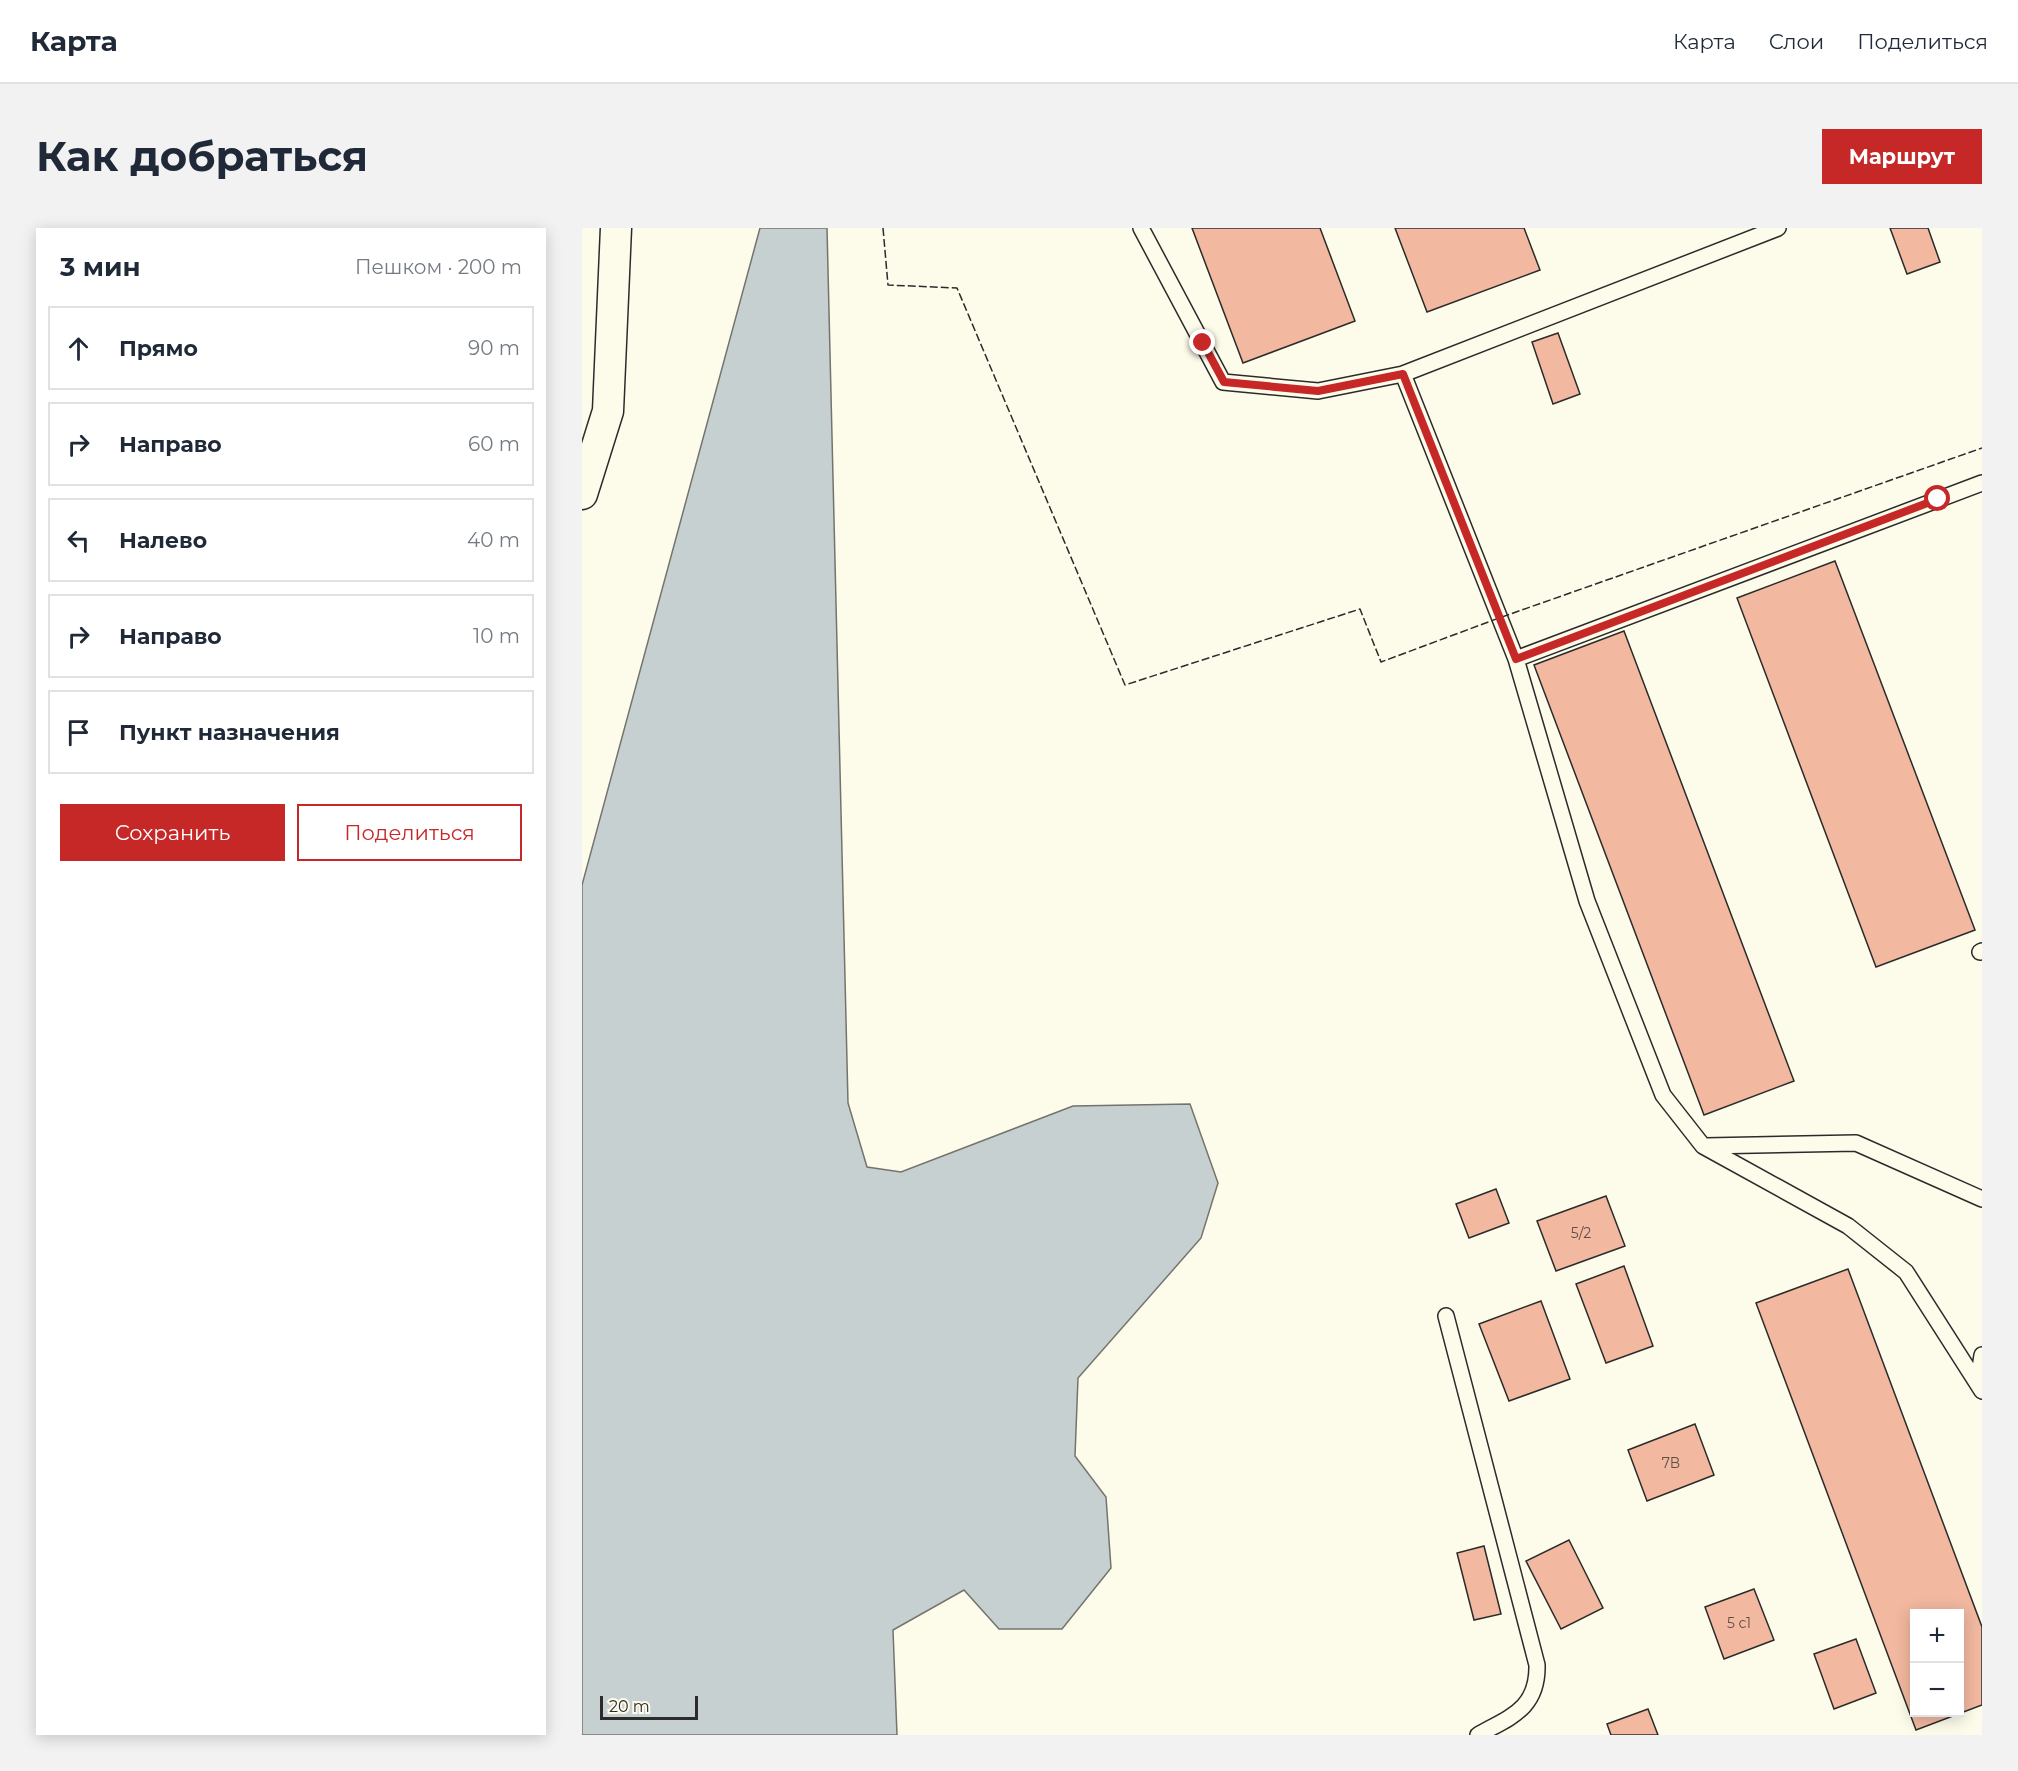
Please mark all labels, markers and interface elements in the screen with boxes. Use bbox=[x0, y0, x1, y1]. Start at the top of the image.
text: Карта bbox=[30, 24, 118, 58]
text: Карта bbox=[1673, 29, 1736, 54]
text: Слои bbox=[1769, 29, 1824, 54]
text: Поделиться bbox=[1857, 29, 1988, 54]
button: Маршрут bbox=[1822, 129, 1982, 184]
text: Как добраться bbox=[36, 130, 368, 182]
text: 3 мин bbox=[60, 251, 140, 283]
text: Пешком · 200 m bbox=[355, 255, 522, 279]
route end bbox=[1189, 329, 1215, 355]
icon: ahead bbox=[62, 332, 95, 365]
text: Прямо bbox=[119, 335, 198, 362]
text: 90 m bbox=[468, 336, 520, 360]
icon: right bbox=[62, 428, 95, 461]
text: Направо bbox=[119, 431, 222, 458]
text: 60 m bbox=[468, 432, 520, 456]
route start bbox=[1924, 485, 1950, 511]
icon: left bbox=[62, 524, 95, 557]
text: Налево bbox=[119, 527, 207, 554]
text: 40 m bbox=[467, 528, 520, 552]
icon: right bbox=[62, 620, 95, 653]
text: Направо bbox=[119, 623, 222, 650]
text: 10 m bbox=[473, 624, 520, 648]
icon: arrive bbox=[62, 716, 95, 749]
text: Пункт назначения bbox=[119, 719, 340, 746]
button: Сохранить bbox=[60, 804, 285, 861]
button: Поделиться bbox=[297, 804, 522, 861]
house number: 5/2 bbox=[1571, 1224, 1591, 1242]
house number: 7В bbox=[1662, 1454, 1680, 1472]
map controls bbox=[1910, 1609, 1964, 1717]
button: + bbox=[1910, 1609, 1964, 1663]
house number: 5 с1 bbox=[1727, 1614, 1751, 1632]
button: − bbox=[1910, 1663, 1964, 1717]
scale bar bbox=[600, 1693, 698, 1720]
text: 20 m bbox=[609, 1697, 650, 1716]

